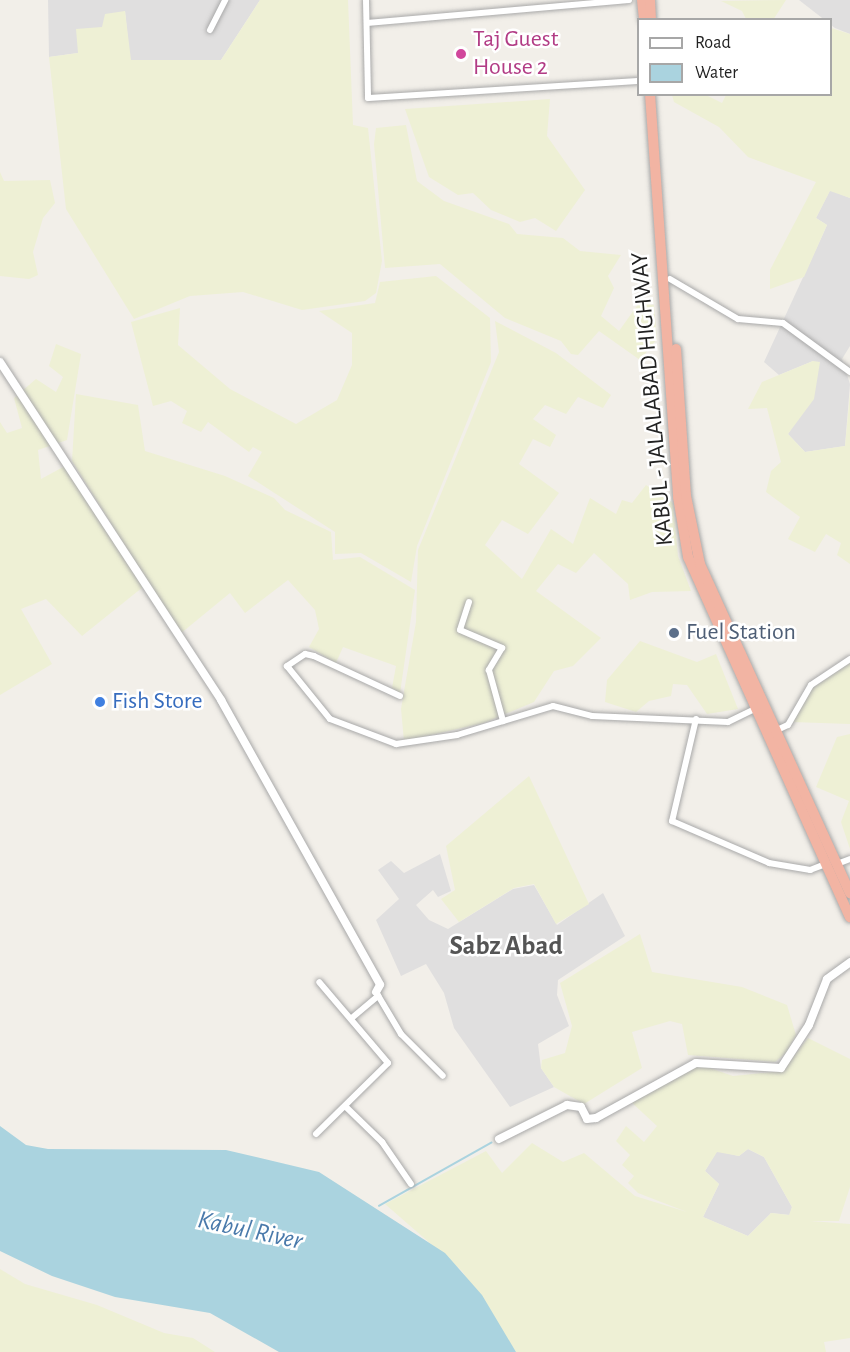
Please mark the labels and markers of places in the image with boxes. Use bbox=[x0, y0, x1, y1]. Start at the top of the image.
place label: Taj Guest House 2 bbox=[473, 26, 558, 82]
marker: Taj Guest House 2 bbox=[454, 47, 468, 61]
place label: Fuel Station bbox=[686, 619, 796, 647]
marker: Fuel Station bbox=[667, 626, 681, 640]
place label: Fish Store bbox=[112, 688, 203, 716]
marker: Fish Store bbox=[93, 695, 107, 709]

